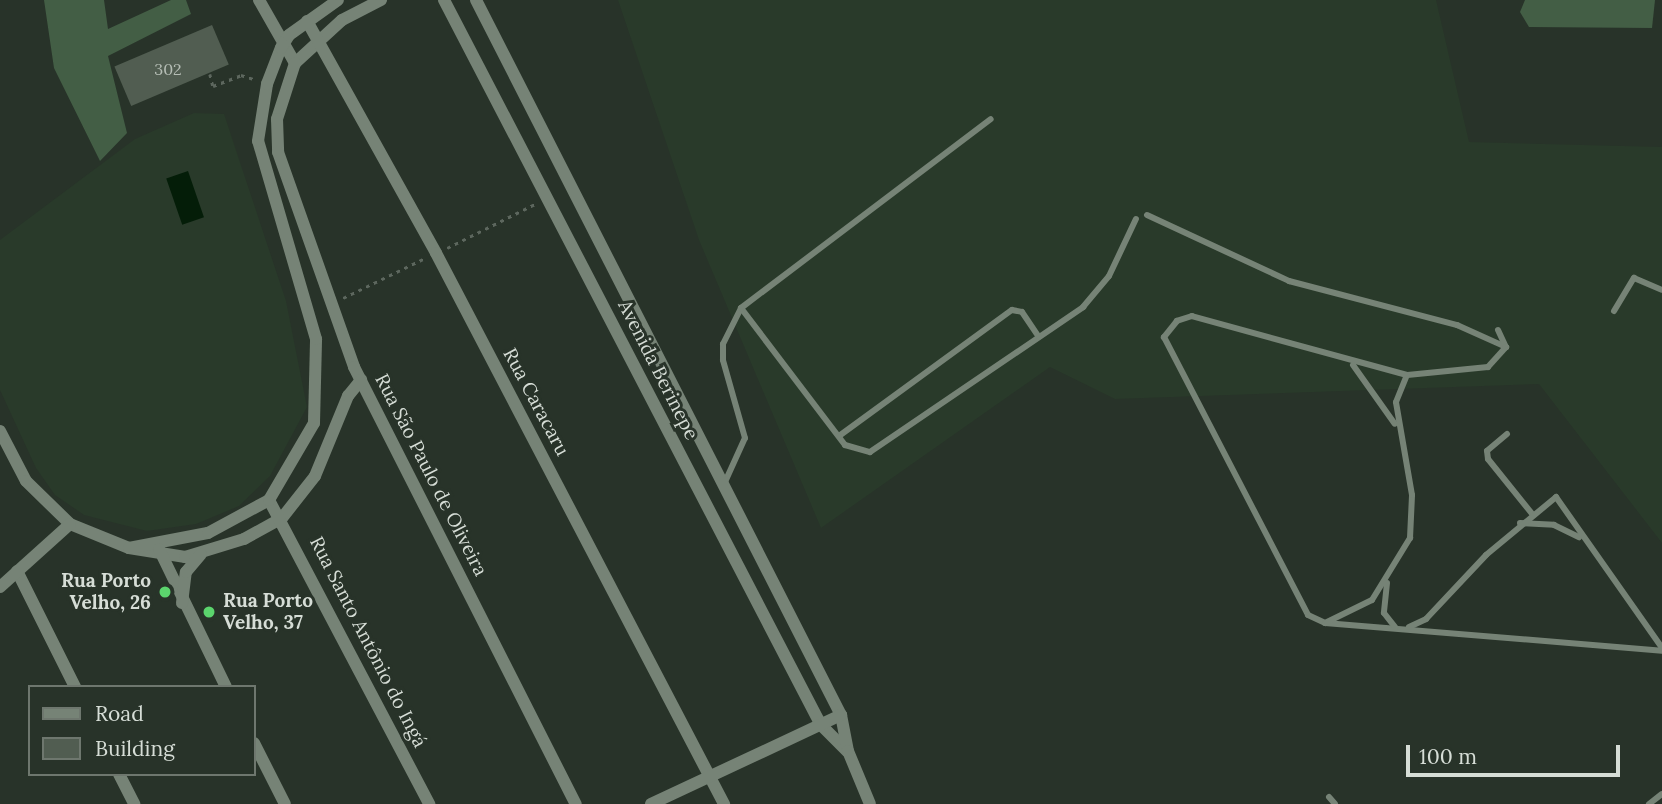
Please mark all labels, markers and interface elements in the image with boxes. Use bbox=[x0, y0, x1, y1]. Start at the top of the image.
house number: 302 bbox=[154, 59, 182, 79]
street label: Avenida Berinepe bbox=[613, 296, 703, 444]
street label: Rua Caracaru bbox=[498, 344, 574, 460]
street label: Rua São Paulo de Oliveira bbox=[370, 370, 492, 580]
street label: Rua Santo Antônio do Ingá bbox=[305, 533, 431, 751]
place label: Rua Porto Velho, 26 bbox=[61, 570, 151, 614]
marker: Rua Porto Velho, 26 bbox=[157, 584, 173, 600]
place label: Rua Porto Velho, 37 bbox=[223, 590, 313, 634]
marker: Rua Porto Velho, 37 bbox=[201, 604, 217, 620]
legend bbox=[28, 685, 256, 776]
text: Road bbox=[95, 700, 144, 727]
scale bar bbox=[1410, 730, 1624, 774]
text: Building bbox=[95, 735, 175, 762]
text: 100 m bbox=[1419, 743, 1477, 770]

